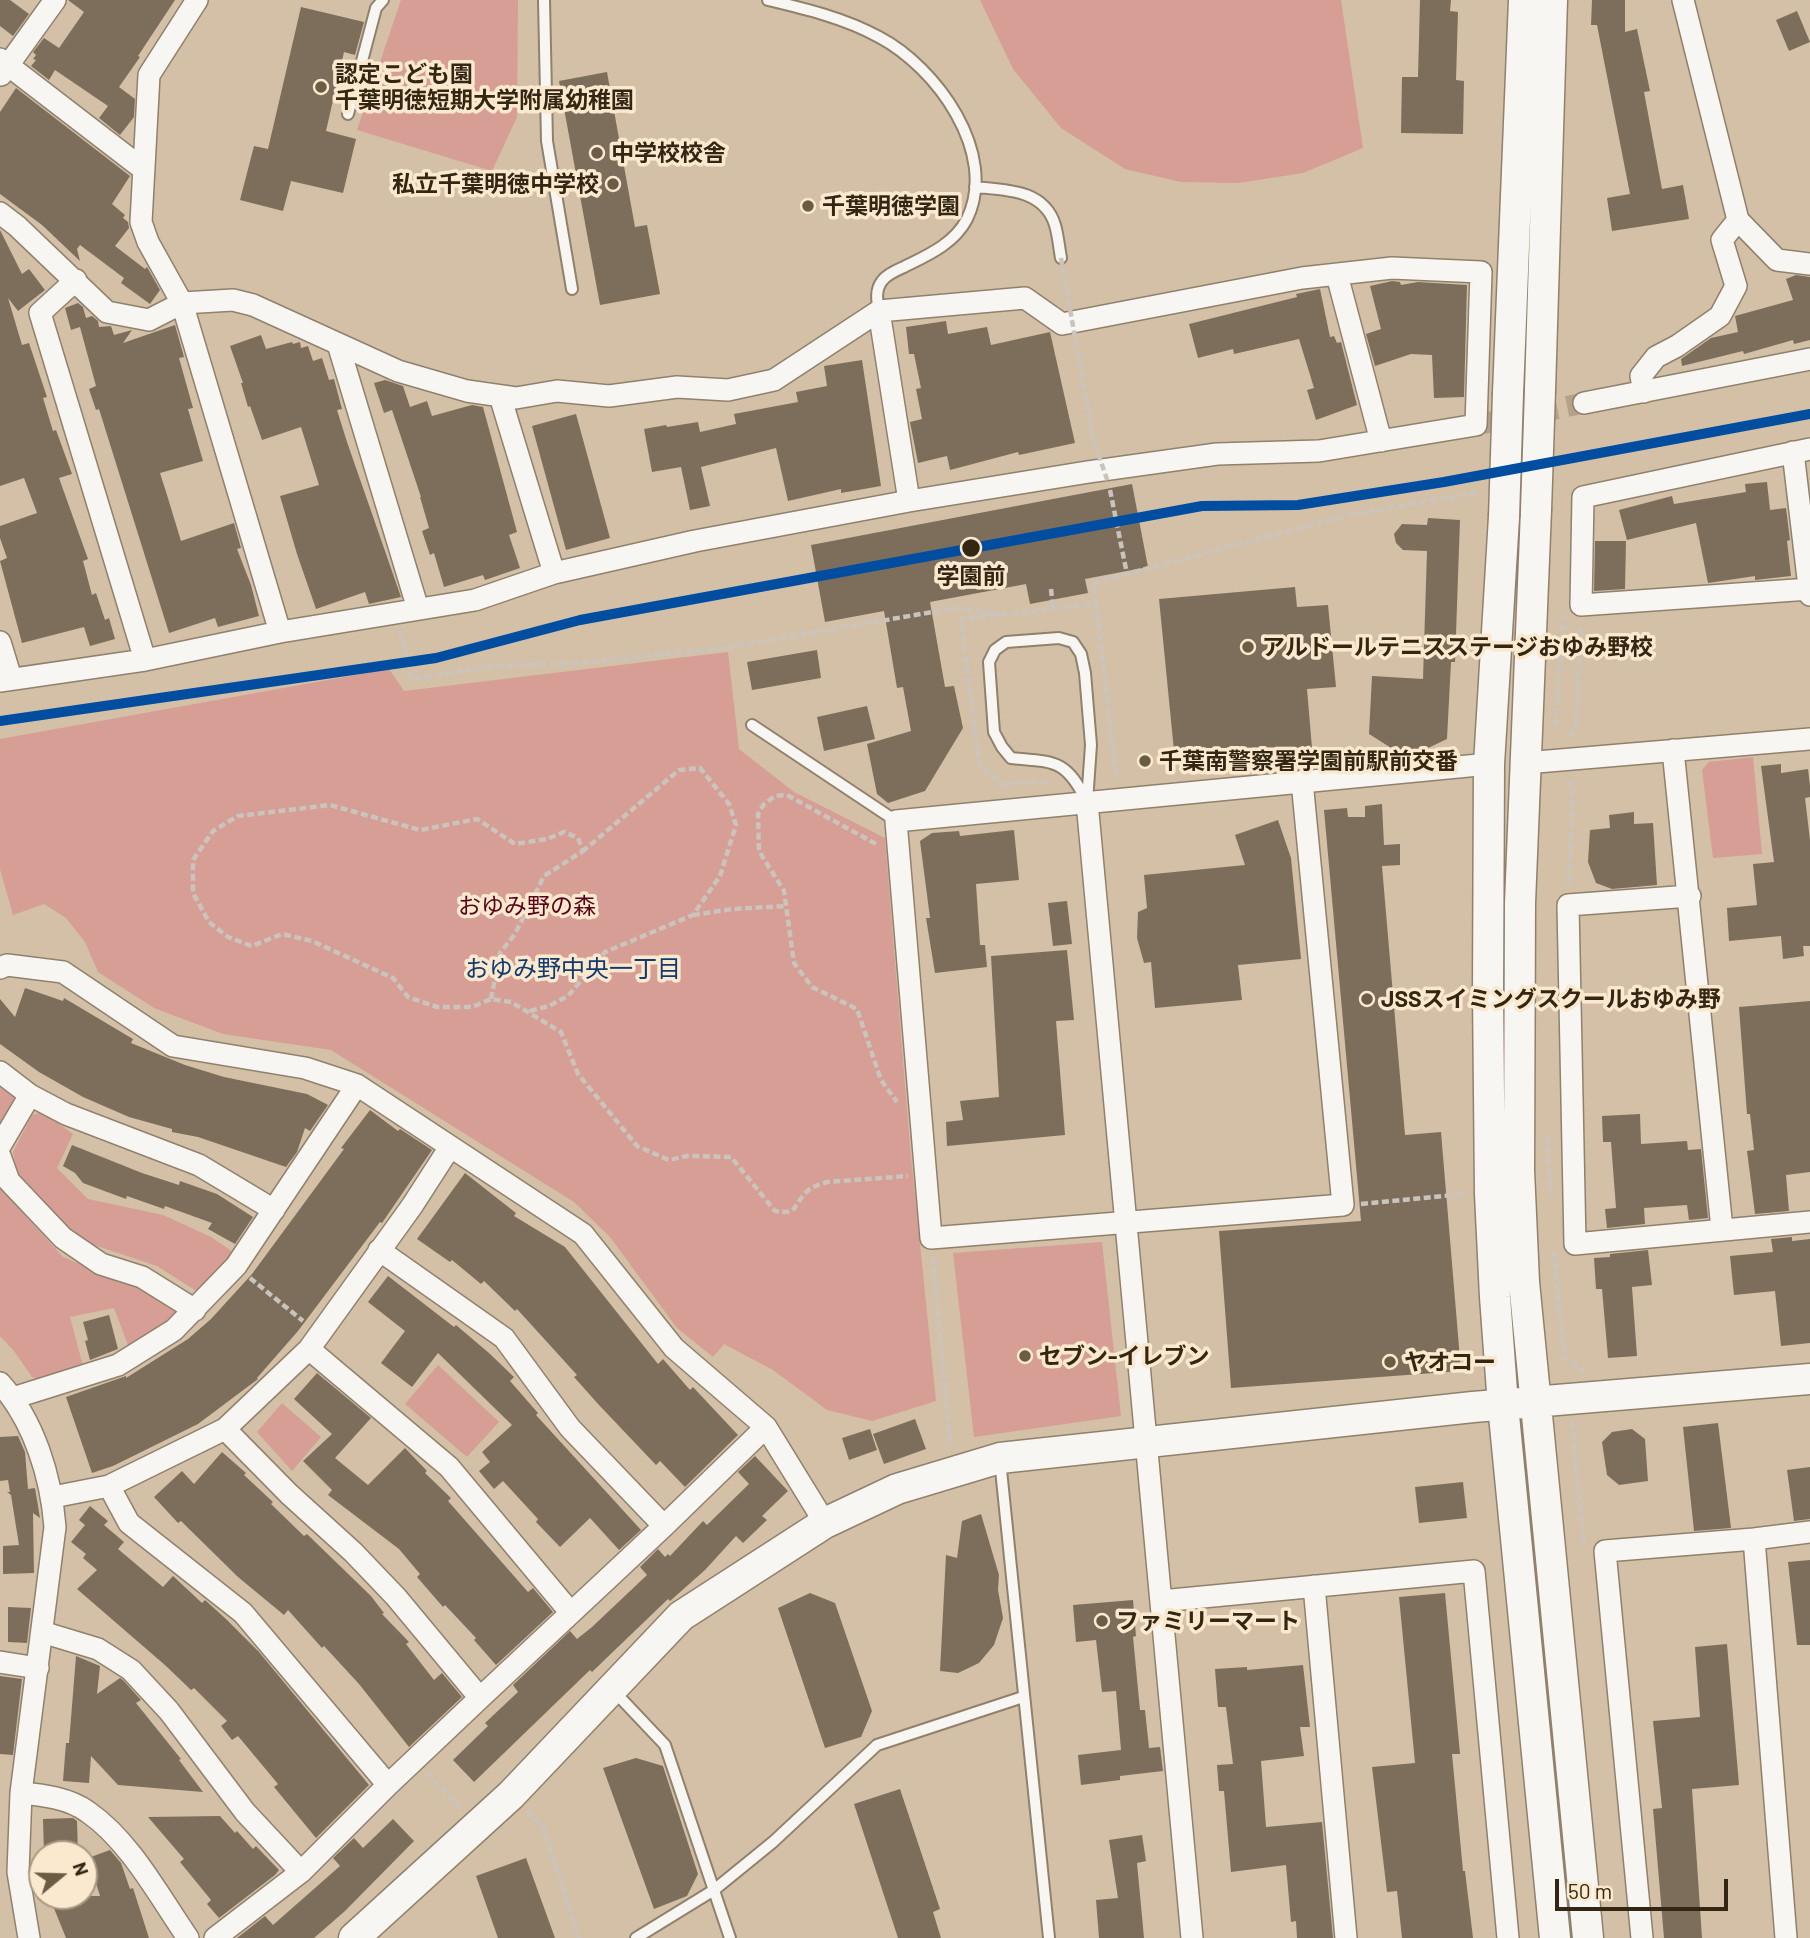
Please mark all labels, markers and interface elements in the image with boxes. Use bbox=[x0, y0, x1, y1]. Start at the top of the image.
place label: 認定こども園 千葉明徳短期大学附属幼稚園 bbox=[335, 60, 634, 114]
marker: 認定こども園 千葉明徳短期大学附属幼稚園 bbox=[313, 79, 329, 95]
place label: 中学校校舎 bbox=[611, 139, 726, 167]
marker: 中学校校舎 bbox=[589, 145, 605, 161]
place label: 私立千葉明徳中学校 bbox=[392, 170, 599, 198]
marker: 私立千葉明徳中学校 bbox=[605, 176, 621, 192]
place label: 千葉明徳学園 bbox=[822, 192, 960, 220]
marker: 千葉明徳学園 bbox=[800, 198, 816, 214]
marker: 学園前 bbox=[960, 537, 982, 559]
place label: 学園前 bbox=[937, 562, 1005, 590]
place label: アルドールテニスステージおゆみ野校 bbox=[1262, 633, 1653, 661]
marker: アルドールテニスステージおゆみ野校 bbox=[1240, 639, 1256, 655]
place label: 千葉南警察署学園前駅前交番 bbox=[1159, 747, 1458, 775]
marker: 千葉南警察署学園前駅前交番 bbox=[1137, 753, 1153, 769]
park label: おゆみ野の森 bbox=[458, 892, 596, 920]
district label: おゆみ野中央一丁目 bbox=[465, 955, 681, 983]
place label: JSSスイミングスクールおゆみ野 bbox=[1381, 985, 1721, 1013]
marker: JSSスイミングスクールおゆみ野 bbox=[1359, 991, 1375, 1007]
place label: セブン-イレブン bbox=[1039, 1342, 1209, 1370]
marker: セブン-イレブン bbox=[1017, 1348, 1033, 1364]
place label: ヤオコー bbox=[1404, 1348, 1496, 1376]
marker: ヤオコー bbox=[1382, 1354, 1398, 1370]
place label: ファミリーマート bbox=[1116, 1607, 1300, 1635]
marker: ファミリーマート bbox=[1094, 1613, 1110, 1629]
north arrow bbox=[28, 1840, 98, 1910]
text: N bbox=[69, 1859, 94, 1878]
scale bar bbox=[1558, 1864, 1731, 1908]
text: 50 m bbox=[1568, 1878, 1612, 1903]

